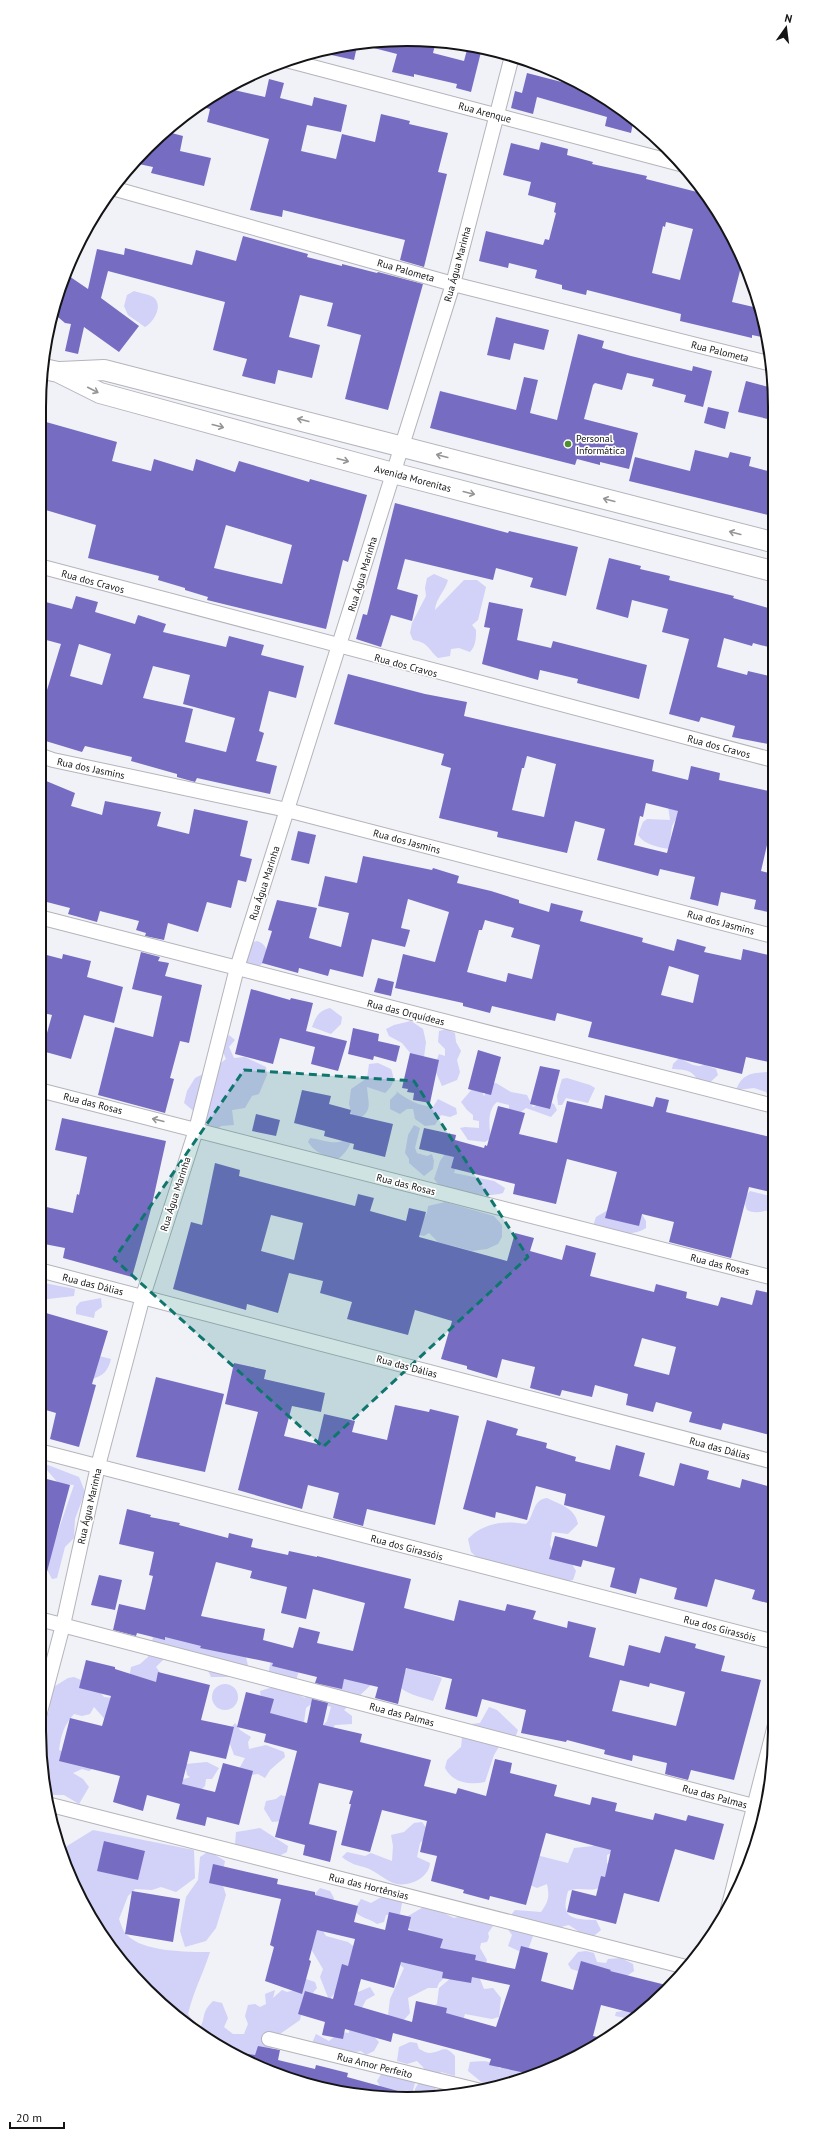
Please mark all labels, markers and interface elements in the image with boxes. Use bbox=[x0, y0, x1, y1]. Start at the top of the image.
north arrow bbox=[766, 8, 806, 48]
text: N bbox=[783, 11, 794, 26]
street label: Rua Arenque bbox=[457, 99, 513, 126]
street label: Rua Água Marinha bbox=[441, 225, 474, 303]
street label: Rua Palometa bbox=[376, 256, 436, 285]
street label: Rua Palometa bbox=[690, 338, 750, 365]
one-way arrow bbox=[87, 387, 99, 394]
one-way arrow bbox=[297, 416, 310, 424]
one-way arrow bbox=[211, 422, 224, 430]
place label: Personal Informática bbox=[576, 432, 625, 457]
marker: Personal Informática bbox=[563, 439, 573, 449]
one-way arrow bbox=[436, 452, 449, 459]
one-way arrow bbox=[336, 457, 349, 464]
street label: Avenida Morenitas bbox=[373, 462, 453, 495]
one-way arrow bbox=[462, 490, 475, 497]
one-way arrow bbox=[603, 495, 616, 503]
one-way arrow bbox=[728, 528, 741, 536]
street label: Rua Água Marinha bbox=[345, 535, 380, 613]
street label: Rua dos Cravos bbox=[60, 567, 126, 596]
street label: Rua dos Cravos bbox=[373, 651, 439, 680]
street label: Rua dos Cravos bbox=[686, 732, 752, 761]
street label: Rua dos Jasmins bbox=[56, 755, 126, 782]
street label: Rua dos Jasmins bbox=[372, 826, 442, 857]
street label: Rua Água Marinha bbox=[246, 844, 283, 922]
street label: Rua dos Jasmins bbox=[686, 907, 756, 938]
street label: Rua das Orquídeas bbox=[366, 997, 446, 1028]
street label: Rua das Rosas bbox=[62, 1090, 124, 1117]
one-way arrow bbox=[152, 1116, 165, 1124]
street label: Rua Água Marinha bbox=[157, 1155, 194, 1233]
street label: Rua das Rosas bbox=[375, 1171, 437, 1198]
street label: Rua das Rosas bbox=[689, 1251, 751, 1278]
street label: Rua das Dálias bbox=[61, 1271, 125, 1298]
street label: Rua das Dálias bbox=[375, 1352, 439, 1381]
street label: Rua das Dálias bbox=[688, 1434, 752, 1463]
street label: Rua Água Marinha bbox=[74, 1467, 105, 1545]
street label: Rua dos Girassóis bbox=[369, 1532, 444, 1563]
street label: Rua dos Girassóis bbox=[682, 1613, 757, 1644]
street label: Rua das Palmas bbox=[368, 1700, 436, 1729]
street label: Rua das Palmas bbox=[681, 1782, 749, 1811]
street label: Rua das Hortênsias bbox=[328, 1870, 410, 1903]
street label: Rua Amor Perfeito bbox=[336, 2050, 414, 2081]
scale bar bbox=[10, 2104, 64, 2130]
text: 20 m bbox=[16, 2110, 42, 2125]

